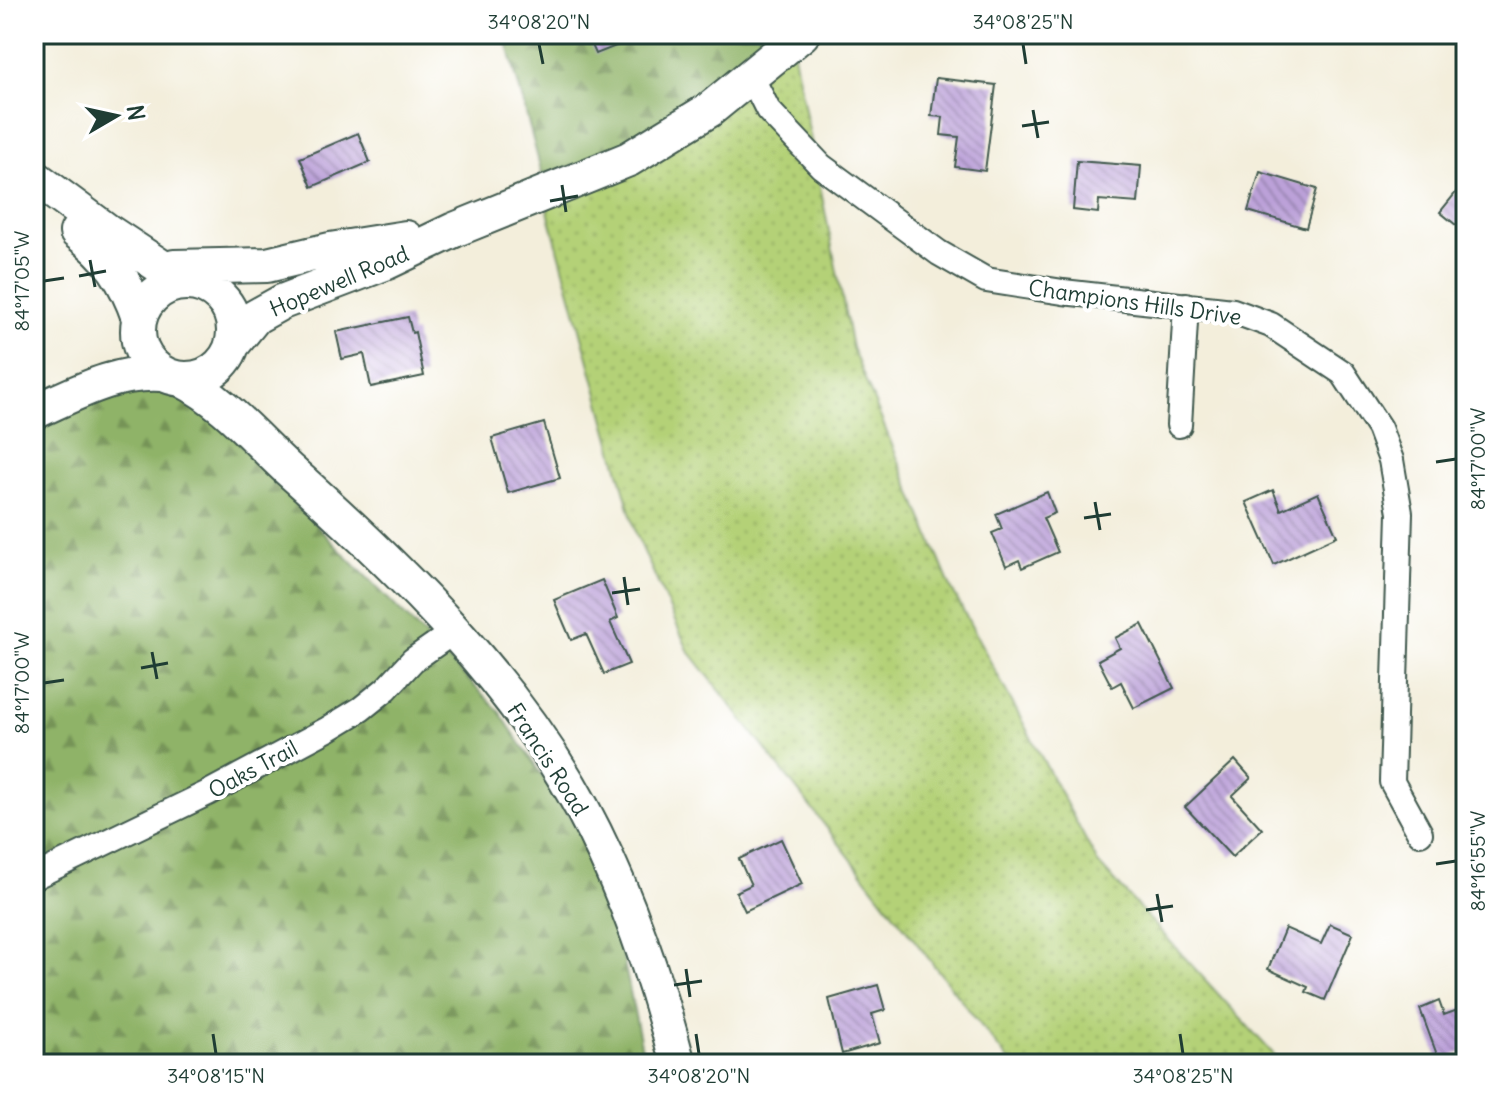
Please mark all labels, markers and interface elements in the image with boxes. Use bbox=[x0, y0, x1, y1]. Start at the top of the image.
text: 34°08'20"N bbox=[488, 9, 590, 34]
text: 34°08'25"N bbox=[972, 9, 1074, 34]
north arrow bbox=[76, 76, 156, 156]
text: N bbox=[121, 103, 151, 123]
text: 84°17'05"W bbox=[9, 231, 34, 331]
street label: Hopewell Road bbox=[265, 239, 413, 323]
street label: Champions Hills Drive bbox=[1027, 273, 1243, 331]
text: 84°17'00"W bbox=[1465, 408, 1490, 510]
text: 84°17'00"W bbox=[9, 632, 34, 734]
street label: Francis Road bbox=[501, 697, 595, 821]
street label: Oaks Trail bbox=[204, 734, 302, 804]
text: 84°16'55"W bbox=[1465, 810, 1490, 912]
text: 34°08'15"N bbox=[167, 1063, 265, 1088]
text: 34°08'20"N bbox=[648, 1063, 750, 1088]
text: 34°08'25"N bbox=[1132, 1063, 1234, 1088]

